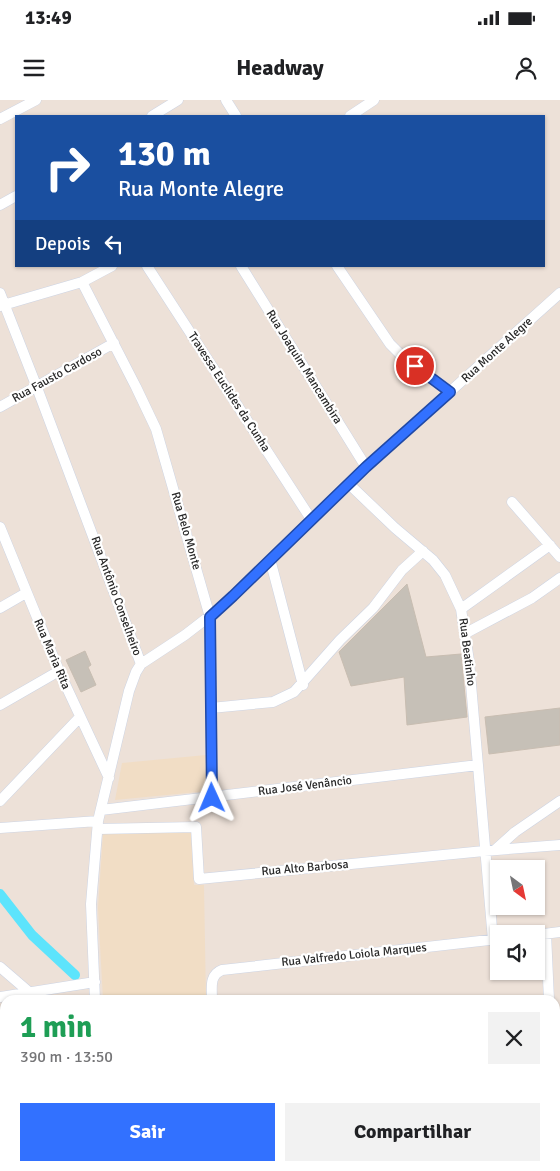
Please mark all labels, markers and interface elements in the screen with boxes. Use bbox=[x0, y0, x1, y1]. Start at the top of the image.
text: 13:49 bbox=[25, 6, 72, 30]
icon: menu bbox=[20, 54, 48, 82]
text: Headway bbox=[236, 54, 324, 81]
icon: person bbox=[512, 54, 540, 82]
text: 130 m bbox=[118, 132, 211, 175]
icon: right bbox=[35, 135, 100, 200]
text: Rua Monte Alegre bbox=[118, 175, 284, 202]
icon: left bbox=[100, 230, 128, 258]
text: Depois bbox=[35, 232, 90, 256]
street label: Rua Joaquim Mancambira bbox=[263, 307, 345, 427]
street label: Rua Monte Alegre bbox=[458, 314, 536, 386]
street label: Travessa Euclides da Cunha bbox=[185, 329, 273, 455]
street label: Rua Fausto Cardoso bbox=[9, 344, 105, 406]
pin bbox=[394, 345, 436, 387]
icon: arrive bbox=[401, 352, 429, 380]
street label: Rua Belo Monte bbox=[168, 490, 204, 572]
street label: Rua Antônio Conselheiro bbox=[87, 534, 145, 658]
street label: Rua Maria Rita bbox=[30, 616, 74, 692]
street label: Rua Beatinho bbox=[455, 617, 479, 687]
position arrow bbox=[185, 771, 237, 823]
street label: Rua José Venâncio bbox=[257, 773, 353, 799]
street label: Rua Alto Barbosa bbox=[261, 857, 349, 879]
north arrow bbox=[490, 860, 545, 915]
map controls bbox=[490, 860, 545, 980]
button: sound bbox=[490, 925, 545, 980]
street label: Rua Valfredo Loiola Marques bbox=[281, 940, 427, 970]
text: 1 min bbox=[20, 1009, 92, 1046]
button: close bbox=[488, 1012, 540, 1064]
text: 390 m · 13:50 bbox=[20, 1047, 113, 1067]
button: Sair bbox=[20, 1103, 275, 1161]
button: Compartilhar bbox=[285, 1103, 540, 1161]

